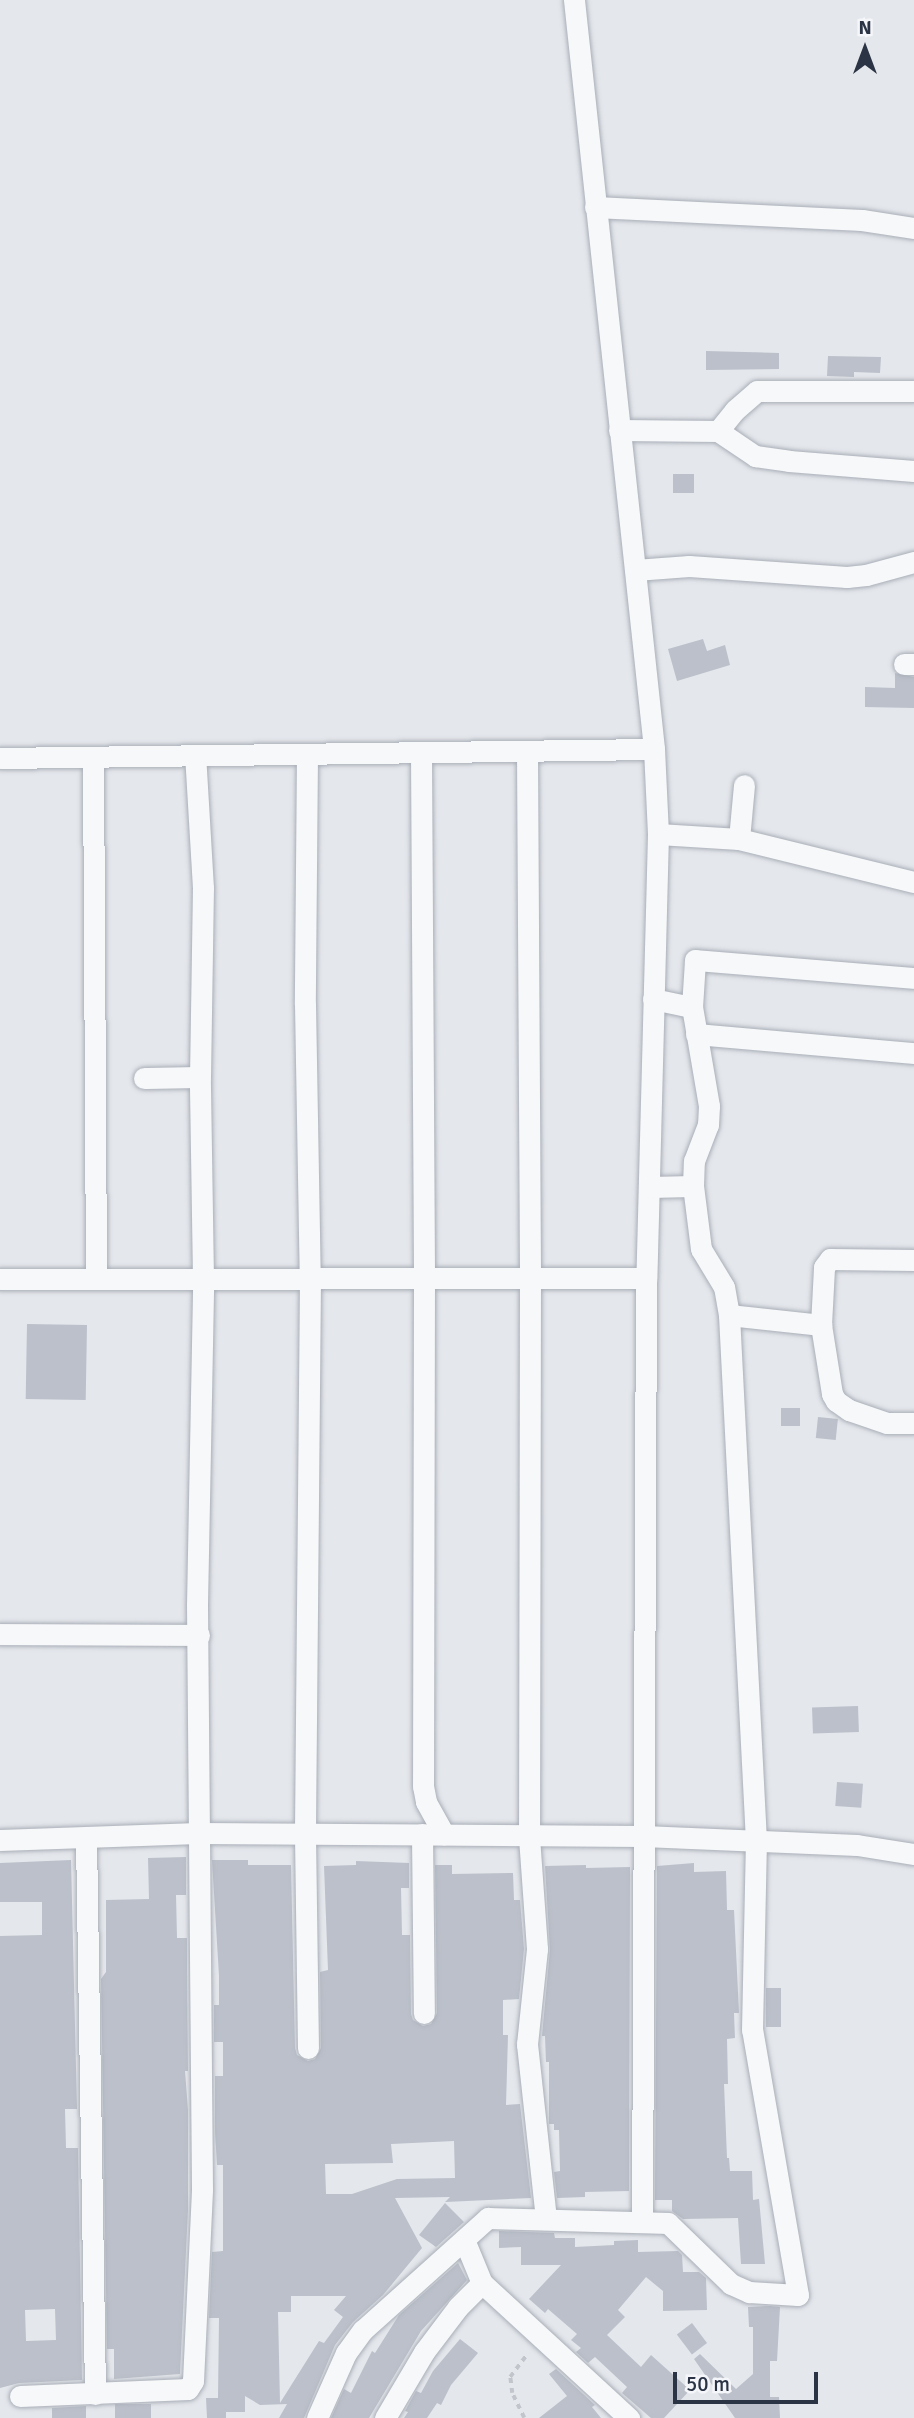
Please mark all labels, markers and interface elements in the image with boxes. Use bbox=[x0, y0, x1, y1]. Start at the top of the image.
north arrow bbox=[830, 14, 900, 84]
text: N bbox=[858, 16, 872, 40]
scale bar bbox=[676, 2358, 821, 2402]
text: 50 m bbox=[686, 2371, 730, 2397]

